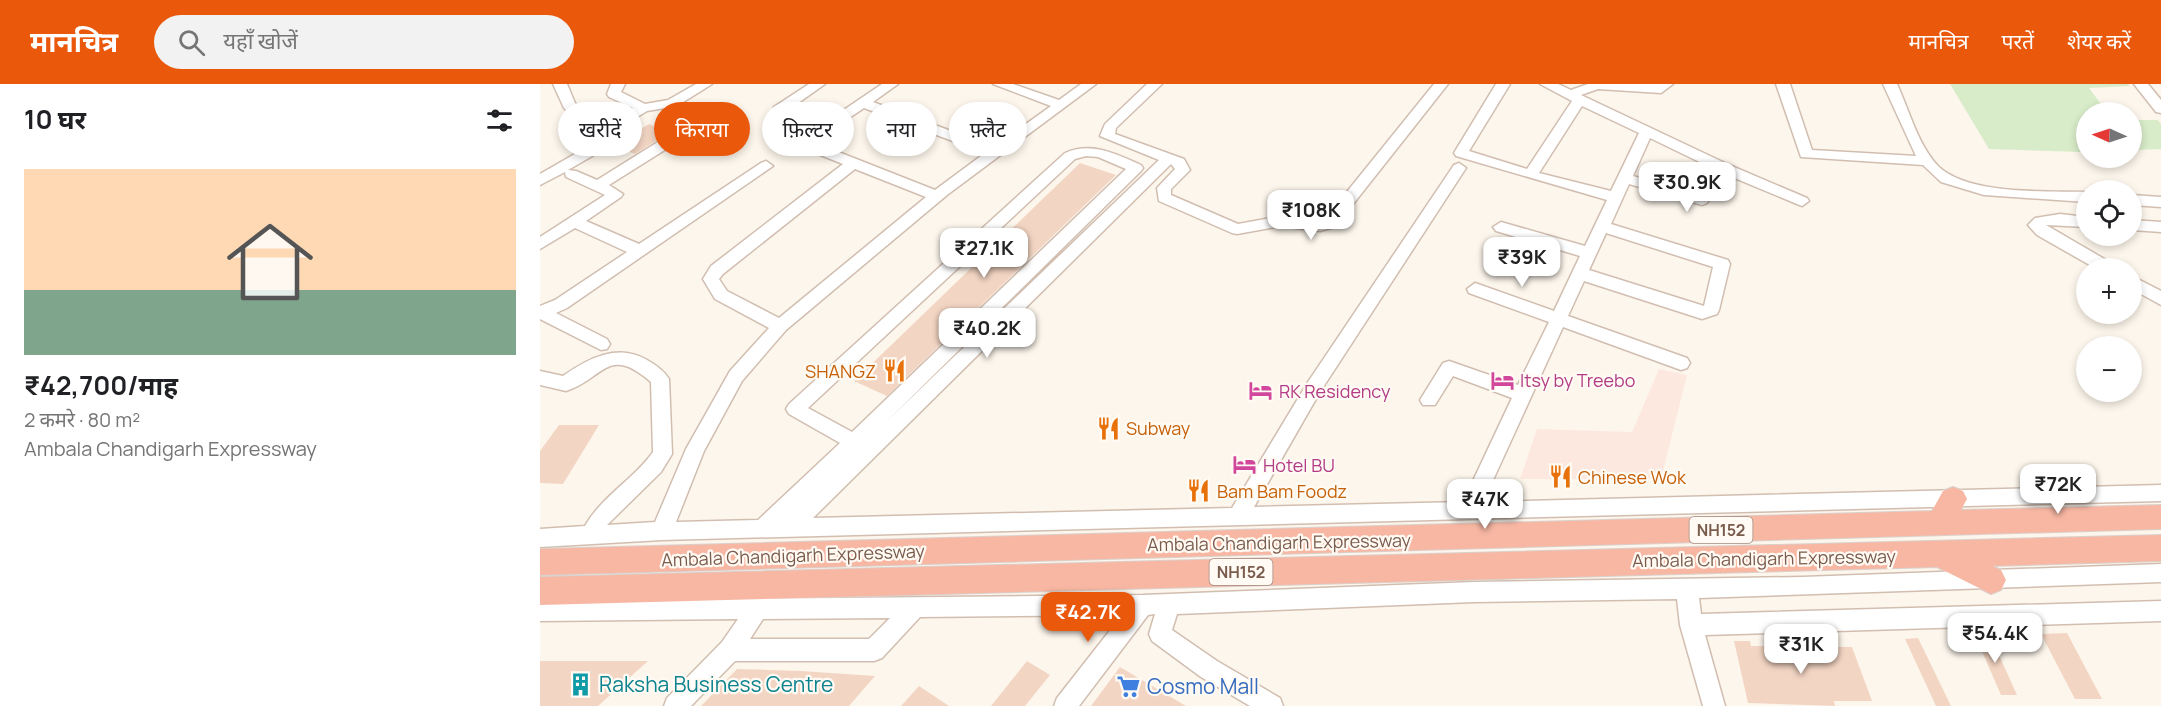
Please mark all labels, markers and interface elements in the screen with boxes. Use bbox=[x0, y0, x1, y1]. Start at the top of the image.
search box bbox=[154, 15, 574, 69]
text: मानचित्र bbox=[30, 22, 118, 60]
icon: search bbox=[175, 26, 208, 59]
text: यहाँ खोजें bbox=[223, 26, 298, 56]
text: मानचित्र bbox=[1909, 27, 1969, 55]
text: परतें bbox=[2002, 27, 2034, 55]
text: शेयर करें bbox=[2067, 27, 2131, 55]
text: 10 घर bbox=[24, 101, 86, 137]
chip: खरीदें bbox=[558, 102, 642, 156]
chip: किराया bbox=[654, 102, 750, 156]
chip: फ़िल्टर bbox=[762, 102, 854, 156]
chip: नया bbox=[866, 102, 937, 156]
chip: फ़्लैट bbox=[949, 102, 1027, 156]
north arrow bbox=[2076, 102, 2142, 168]
map controls bbox=[2076, 102, 2142, 402]
icon: filters bbox=[483, 104, 516, 137]
pin: ₹30.9K bbox=[1638, 162, 1736, 213]
text: ₹30.9K bbox=[1653, 168, 1721, 195]
button: locate bbox=[2076, 180, 2142, 246]
pin: ₹108K bbox=[1269, 190, 1353, 241]
text: ₹108K bbox=[1281, 196, 1341, 223]
icon: home bbox=[216, 208, 324, 316]
pin: ₹27.1K bbox=[935, 228, 1033, 279]
text: ₹27.1K bbox=[954, 234, 1014, 261]
pin: ₹39K bbox=[1486, 237, 1558, 288]
text: ₹39K bbox=[1497, 243, 1547, 270]
button: + bbox=[2076, 258, 2142, 324]
pin: ₹40.2K bbox=[938, 308, 1036, 359]
text: ₹40.2K bbox=[953, 314, 1021, 341]
button: − bbox=[2076, 336, 2142, 402]
restaurant icon: SHANGZ bbox=[881, 358, 907, 384]
place label: SHANGZ bbox=[805, 359, 876, 383]
text: ₹42,700/माह bbox=[24, 367, 178, 403]
hotel icon: Itsy by Treebo bbox=[1489, 367, 1515, 393]
place label: Itsy by Treebo bbox=[1520, 368, 1635, 392]
hotel icon: RK Residency bbox=[1248, 378, 1274, 404]
place label: RK Residency bbox=[1279, 379, 1391, 403]
text: 2 कमरे · 80 m² bbox=[24, 406, 140, 433]
restaurant icon: Subway bbox=[1095, 415, 1121, 441]
place label: Subway bbox=[1126, 416, 1191, 440]
text: Ambala Chandigarh Expressway bbox=[24, 435, 317, 462]
hotel icon: Hotel BU bbox=[1232, 452, 1258, 478]
place label: Hotel BU bbox=[1263, 453, 1335, 477]
restaurant icon: Chinese Wok bbox=[1547, 464, 1573, 490]
pin: ₹72K bbox=[2022, 464, 2094, 515]
place label: Chinese Wok bbox=[1578, 465, 1687, 489]
text: ₹72K bbox=[2034, 470, 2082, 497]
restaurant icon: Bam Bam Foodz bbox=[1186, 478, 1212, 504]
place label: Bam Bam Foodz bbox=[1217, 479, 1347, 503]
pin: ₹47K bbox=[1449, 479, 1521, 530]
text: ₹47K bbox=[1461, 485, 1509, 512]
road number: NH152 bbox=[1690, 517, 1752, 543]
street label: Ambala Chandigarh Expressway bbox=[1147, 528, 1412, 556]
street label: Ambala Chandigarh Expressway bbox=[661, 538, 926, 572]
street label: Ambala Chandigarh Expressway bbox=[1632, 544, 1897, 572]
road number: NH152 bbox=[1210, 559, 1272, 585]
pin: ₹42.7K bbox=[1039, 592, 1137, 643]
text: ₹42.7K bbox=[1055, 598, 1121, 625]
pin: ₹54.4K bbox=[1946, 613, 2044, 664]
text: ₹54.4K bbox=[1961, 619, 2029, 646]
pin: ₹31K bbox=[1765, 624, 1837, 675]
text: ₹31K bbox=[1778, 630, 1824, 657]
place label: Raksha Business Centre bbox=[599, 670, 833, 698]
building icon: Raksha Business Centre bbox=[568, 671, 594, 697]
place label: Cosmo Mall bbox=[1147, 672, 1259, 700]
supermarket icon: Cosmo Mall bbox=[1116, 673, 1142, 699]

